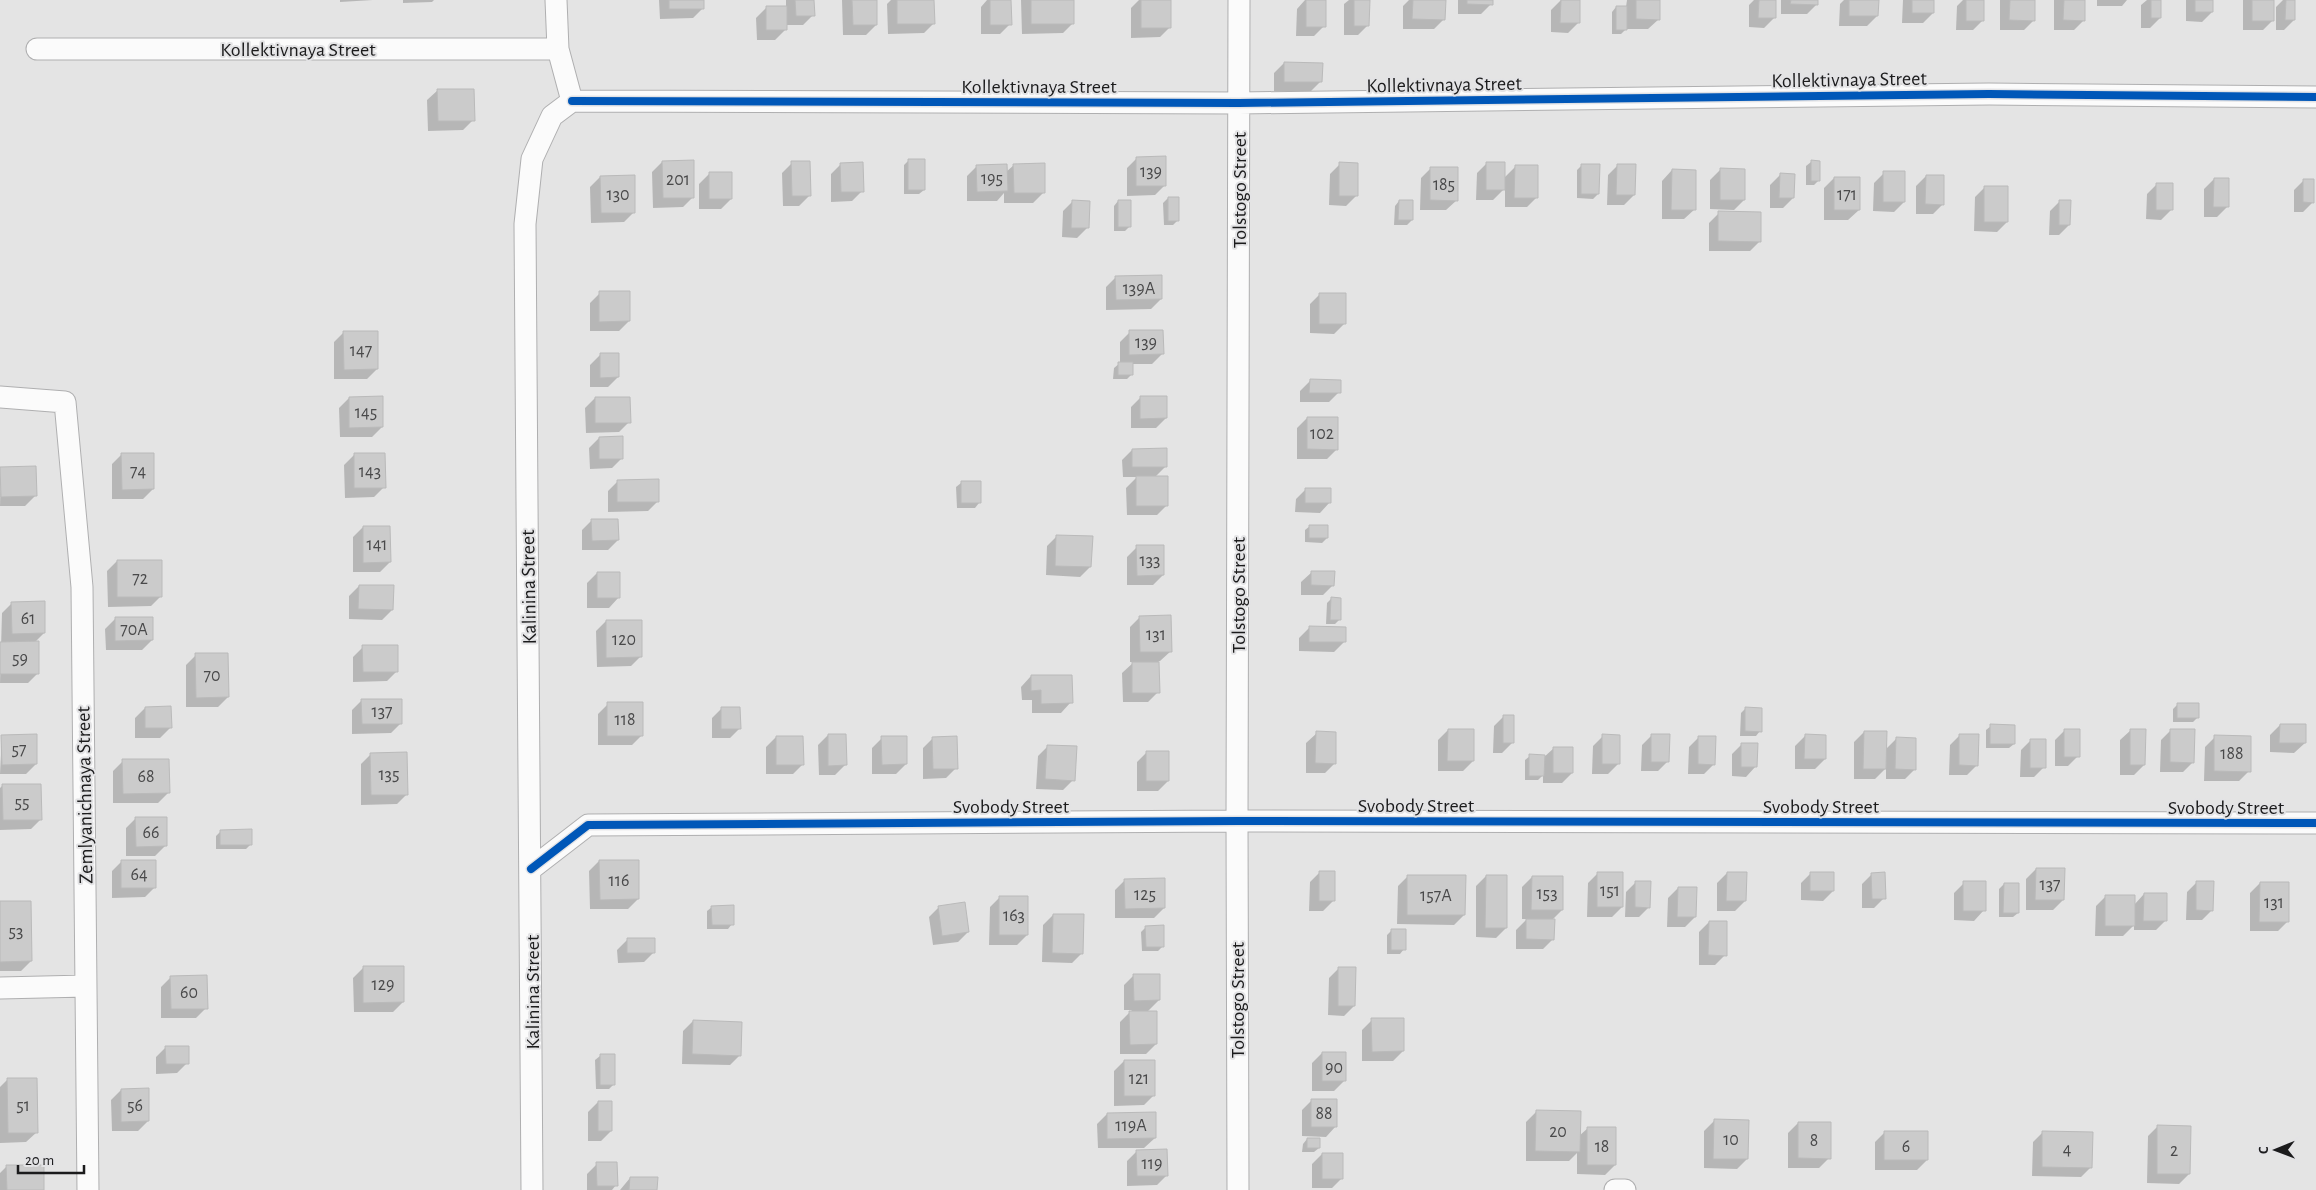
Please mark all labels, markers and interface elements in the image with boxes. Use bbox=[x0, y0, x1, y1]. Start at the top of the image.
street label: Kollektivnaya Street bbox=[220, 40, 376, 60]
street label: Kollektivnaya Street bbox=[1771, 69, 1927, 91]
street label: Kollektivnaya Street bbox=[1366, 74, 1522, 96]
street label: Kollektivnaya Street bbox=[961, 77, 1117, 97]
street label: Tolstogo Street bbox=[1230, 131, 1250, 248]
house number: 139 bbox=[1140, 163, 1162, 181]
house number: 195 bbox=[981, 170, 1003, 188]
house number: 201 bbox=[666, 171, 690, 189]
house number: 185 bbox=[1433, 176, 1455, 194]
house number: 130 bbox=[606, 186, 630, 204]
house number: 171 bbox=[1837, 186, 1857, 204]
house number: 139А bbox=[1123, 280, 1156, 298]
house number: 139 bbox=[1135, 334, 1157, 352]
house number: 147 bbox=[350, 342, 372, 360]
house number: 145 bbox=[355, 404, 377, 422]
house number: 102 bbox=[1310, 425, 1334, 443]
house number: 74 bbox=[130, 463, 146, 481]
house number: 143 bbox=[359, 463, 381, 481]
street label: Kalinina Street bbox=[518, 529, 540, 645]
house number: 141 bbox=[366, 536, 388, 554]
street label: Tolstogo Street bbox=[1229, 536, 1249, 653]
house number: 133 bbox=[1139, 552, 1161, 570]
house number: 72 bbox=[132, 570, 148, 588]
house number: 61 bbox=[21, 610, 35, 628]
house number: 70А bbox=[120, 621, 148, 639]
house number: 131 bbox=[1146, 626, 1166, 644]
house number: 120 bbox=[612, 631, 636, 649]
house number: 59 bbox=[12, 650, 28, 668]
house number: 70 bbox=[203, 667, 221, 685]
house number: 137 bbox=[371, 703, 393, 721]
street label: Zemlyanichnaya Street bbox=[73, 705, 97, 884]
house number: 118 bbox=[615, 711, 635, 729]
house number: 57 bbox=[11, 741, 27, 759]
house number: 188 bbox=[2220, 745, 2244, 763]
house number: 135 bbox=[378, 766, 400, 784]
house number: 68 bbox=[138, 768, 155, 786]
house number: 55 bbox=[14, 794, 30, 812]
street label: Svobody Street bbox=[1358, 796, 1475, 816]
street label: Svobody Street bbox=[953, 797, 1070, 817]
street label: Svobody Street bbox=[1763, 797, 1880, 817]
street label: Svobody Street bbox=[2168, 798, 2285, 818]
house number: 66 bbox=[143, 824, 159, 842]
house number: 64 bbox=[130, 866, 148, 884]
house number: 116 bbox=[609, 872, 629, 890]
house number: 137 bbox=[2039, 876, 2061, 894]
house number: 151 bbox=[1600, 882, 1620, 900]
house number: 153 bbox=[1536, 885, 1558, 903]
house number: 125 bbox=[1134, 886, 1156, 904]
house number: 157А bbox=[1420, 887, 1452, 905]
house number: 131 bbox=[2264, 894, 2284, 912]
house number: 163 bbox=[1003, 907, 1025, 925]
house number: 53 bbox=[9, 923, 23, 941]
street label: Kalinina Street bbox=[523, 934, 543, 1049]
street label: Tolstogo Street bbox=[1228, 941, 1248, 1058]
house number: 129 bbox=[372, 976, 394, 994]
house number: 60 bbox=[180, 984, 198, 1002]
house number: 90 bbox=[1325, 1059, 1343, 1077]
house number: 121 bbox=[1129, 1070, 1149, 1088]
house number: 51 bbox=[16, 1097, 30, 1115]
house number: 56 bbox=[127, 1097, 143, 1115]
house number: 88 bbox=[1315, 1105, 1333, 1123]
house number: 119А bbox=[1115, 1117, 1147, 1135]
house number: 20 bbox=[1549, 1123, 1567, 1141]
north arrow bbox=[2251, 1125, 2301, 1175]
house number: 10 bbox=[1723, 1131, 1739, 1149]
house number: 8 bbox=[1810, 1132, 1818, 1150]
house number: 18 bbox=[1595, 1138, 1609, 1156]
house number: 6 bbox=[1902, 1138, 1910, 1156]
house number: 4 bbox=[2063, 1141, 2072, 1159]
scale bar bbox=[18, 1142, 84, 1174]
house number: 2 bbox=[2170, 1142, 2178, 1160]
text: С bbox=[2257, 1146, 2271, 1154]
text: 20 m bbox=[25, 1153, 54, 1168]
house number: 119 bbox=[1142, 1155, 1162, 1173]

